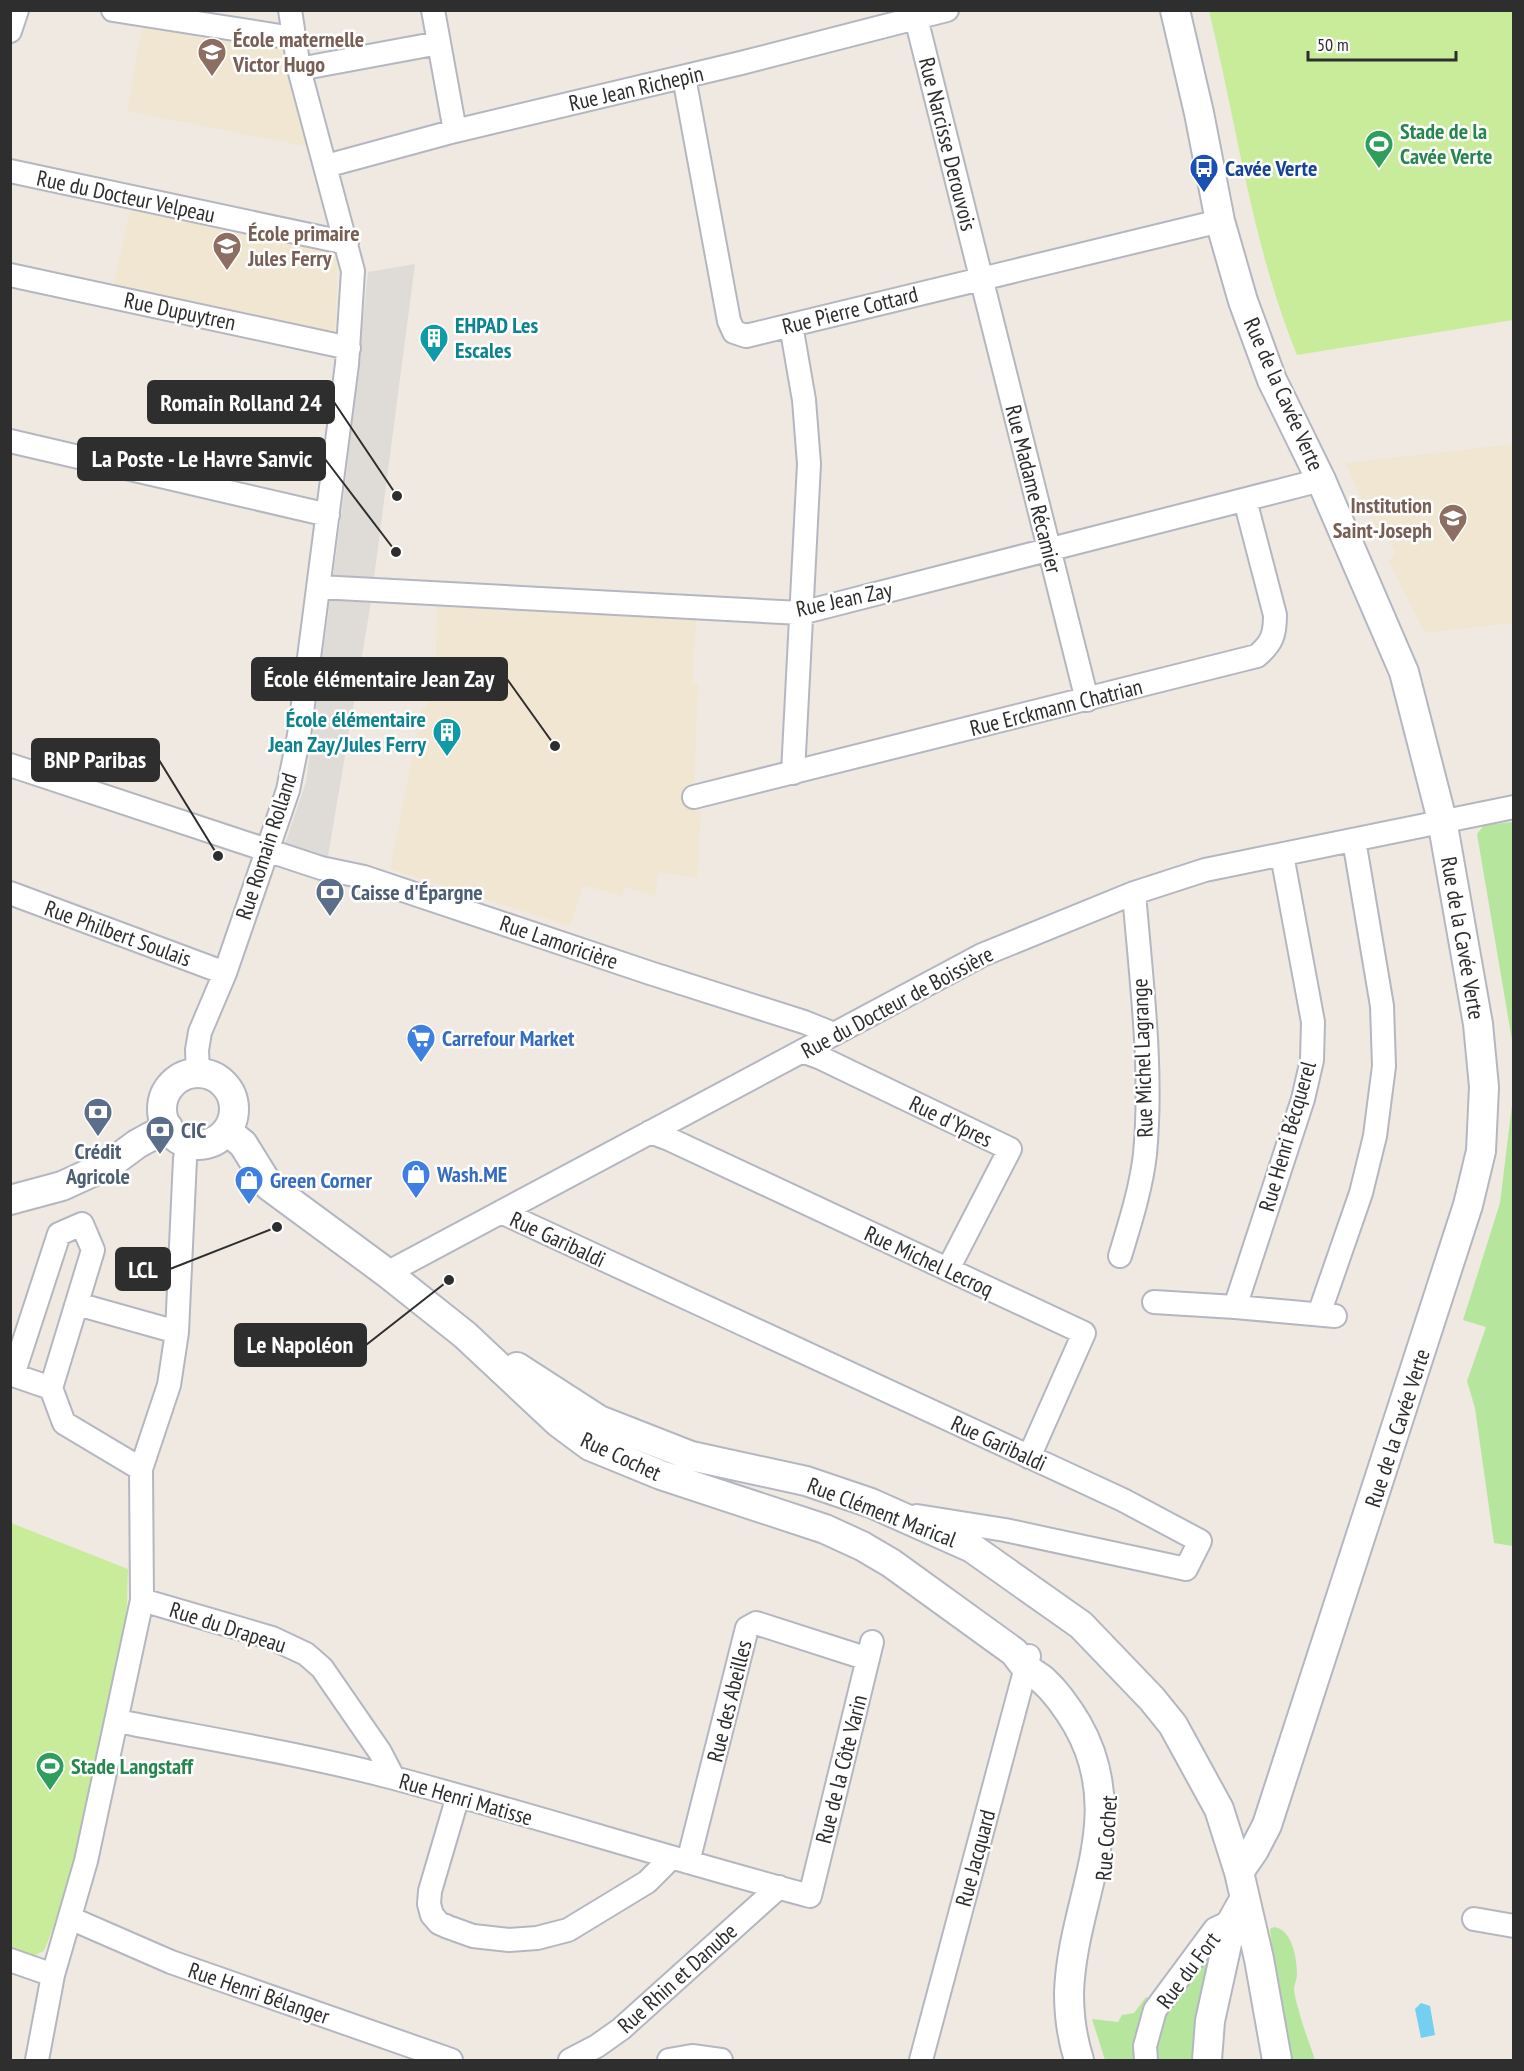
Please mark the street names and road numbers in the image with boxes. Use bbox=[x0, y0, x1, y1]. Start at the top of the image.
street label: Rue Narcisse Derouvois bbox=[913, 54, 983, 234]
street label: Rue Jean Richepin bbox=[566, 59, 706, 117]
street label: Rue du Docteur Velpeau bbox=[34, 163, 218, 229]
street label: Rue Pierre Cottard bbox=[779, 280, 921, 340]
street label: Rue Dupuytren bbox=[122, 286, 238, 336]
street label: Rue de la Cavée Verte bbox=[1238, 313, 1330, 475]
street label: Rue Madame Récamier bbox=[1000, 402, 1068, 576]
street label: Rue Jean Zay bbox=[793, 575, 895, 623]
street label: Rue Erckmann Chatrian bbox=[967, 672, 1145, 742]
street label: Rue Romain Rolland bbox=[229, 769, 303, 923]
street label: Rue de la Cavée Verte bbox=[1435, 854, 1491, 1022]
street label: Rue Philbert Soulais bbox=[41, 894, 195, 972]
street label: Rue Lamoricière bbox=[496, 909, 622, 975]
street label: Rue du Docteur de Boissière bbox=[796, 940, 998, 1064]
street label: Rue Michel Lagrange bbox=[1125, 978, 1159, 1138]
street label: Rue Henri Bécquerel bbox=[1252, 1057, 1322, 1214]
street label: Rue d'Ypres bbox=[905, 1089, 997, 1153]
street label: Rue Garibaldi bbox=[506, 1205, 610, 1273]
street label: Rue Michel Lecroq bbox=[860, 1219, 998, 1303]
street label: Rue de la Cavée Verte bbox=[1358, 1345, 1436, 1511]
street label: Rue Garibaldi bbox=[947, 1409, 1051, 1477]
street label: Rue Cochet bbox=[576, 1425, 666, 1487]
street label: Rue Clément Marical bbox=[804, 1471, 961, 1554]
street label: Rue du Drapeau bbox=[166, 1595, 290, 1659]
street label: Rue des Abeilles bbox=[700, 1637, 758, 1765]
street label: Rue de la Côte Varin bbox=[809, 1692, 873, 1846]
street label: Rue Henri Matisse bbox=[396, 1767, 536, 1831]
street label: Rue Cochet bbox=[1089, 1794, 1123, 1882]
street label: Rue Jacquard bbox=[949, 1807, 1001, 1909]
street label: Rue Rhin et Danube bbox=[611, 1917, 743, 2039]
street label: Rue du Fort bbox=[1150, 1926, 1226, 2014]
street label: Rue Henri Bélanger bbox=[185, 1956, 333, 2030]

